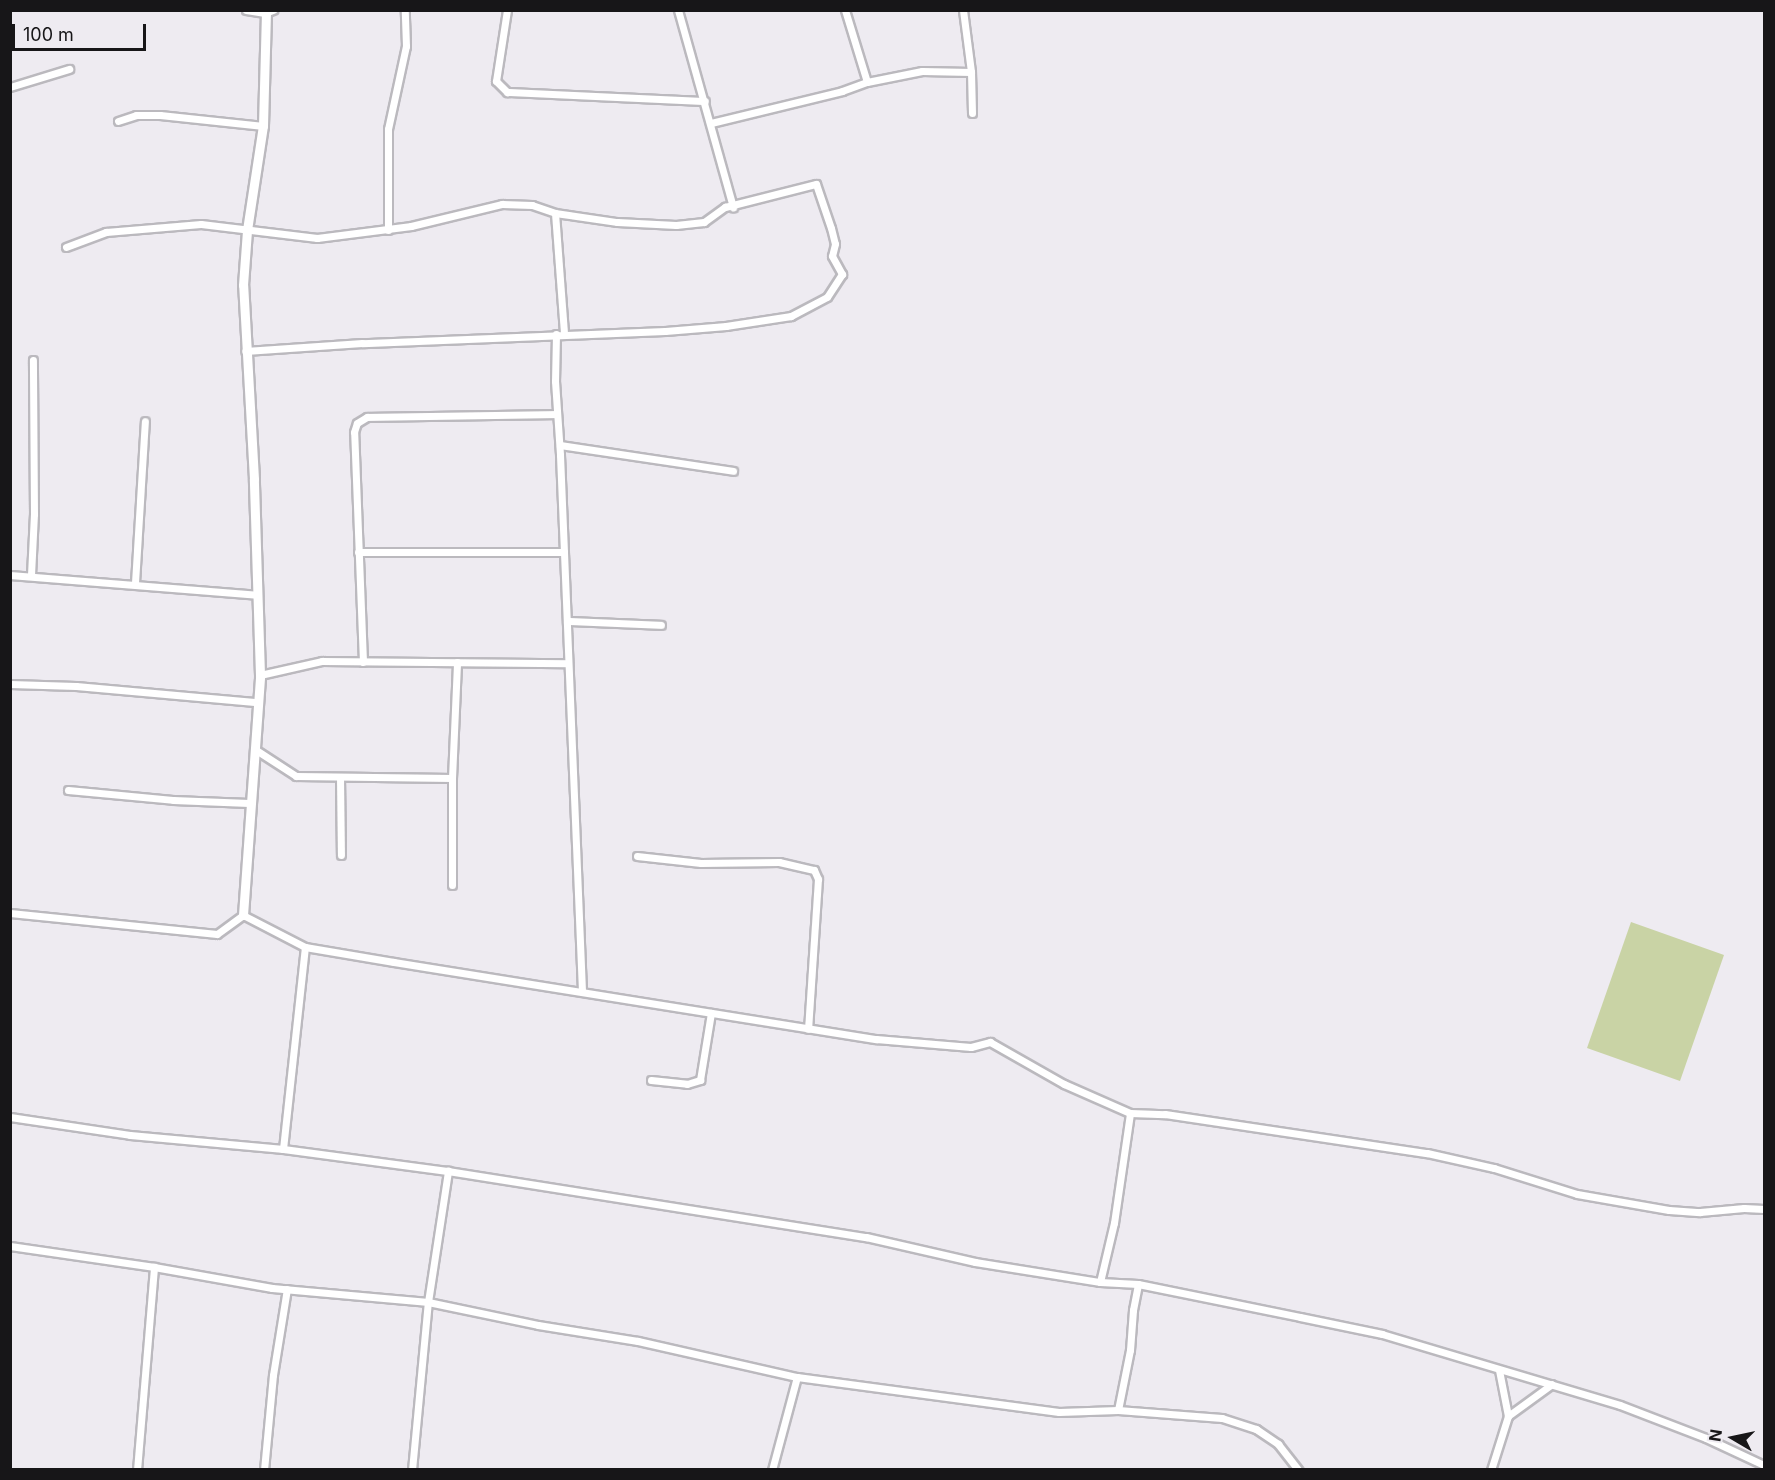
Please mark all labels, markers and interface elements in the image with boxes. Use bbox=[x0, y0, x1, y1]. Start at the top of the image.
scale bar bbox=[15, 12, 148, 50]
text: 100 m bbox=[23, 24, 74, 45]
north arrow bbox=[1703, 1408, 1763, 1468]
text: N bbox=[1704, 1428, 1726, 1443]

